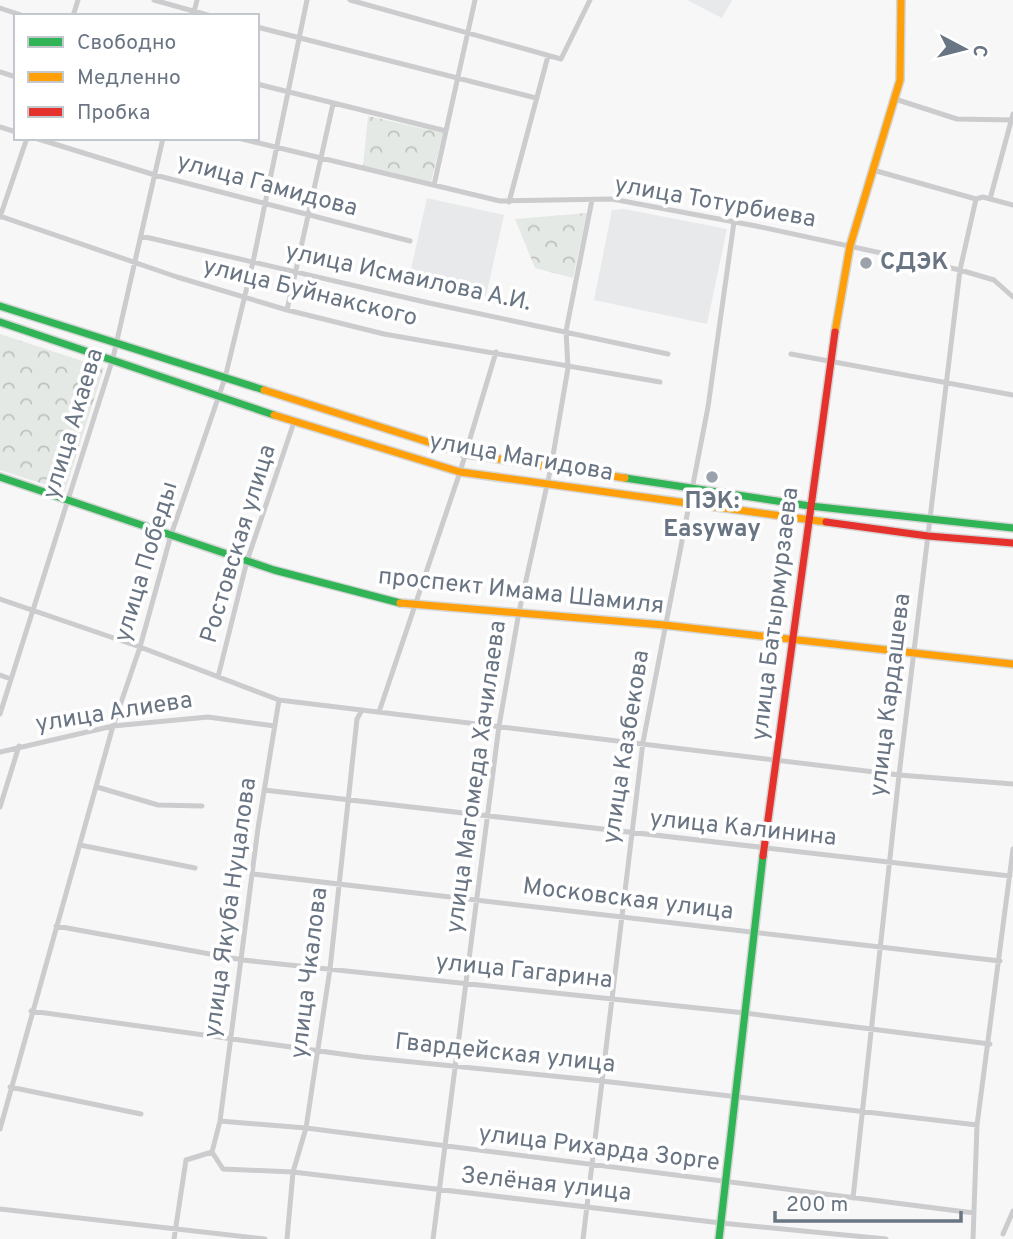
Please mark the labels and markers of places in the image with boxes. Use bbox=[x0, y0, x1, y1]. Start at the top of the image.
place label: СДЭК bbox=[880, 248, 948, 278]
marker: СДЭК bbox=[858, 255, 874, 271]
marker: ПЭК: Easyway bbox=[704, 469, 720, 485]
place label: ПЭК: Easyway bbox=[663, 487, 761, 545]

